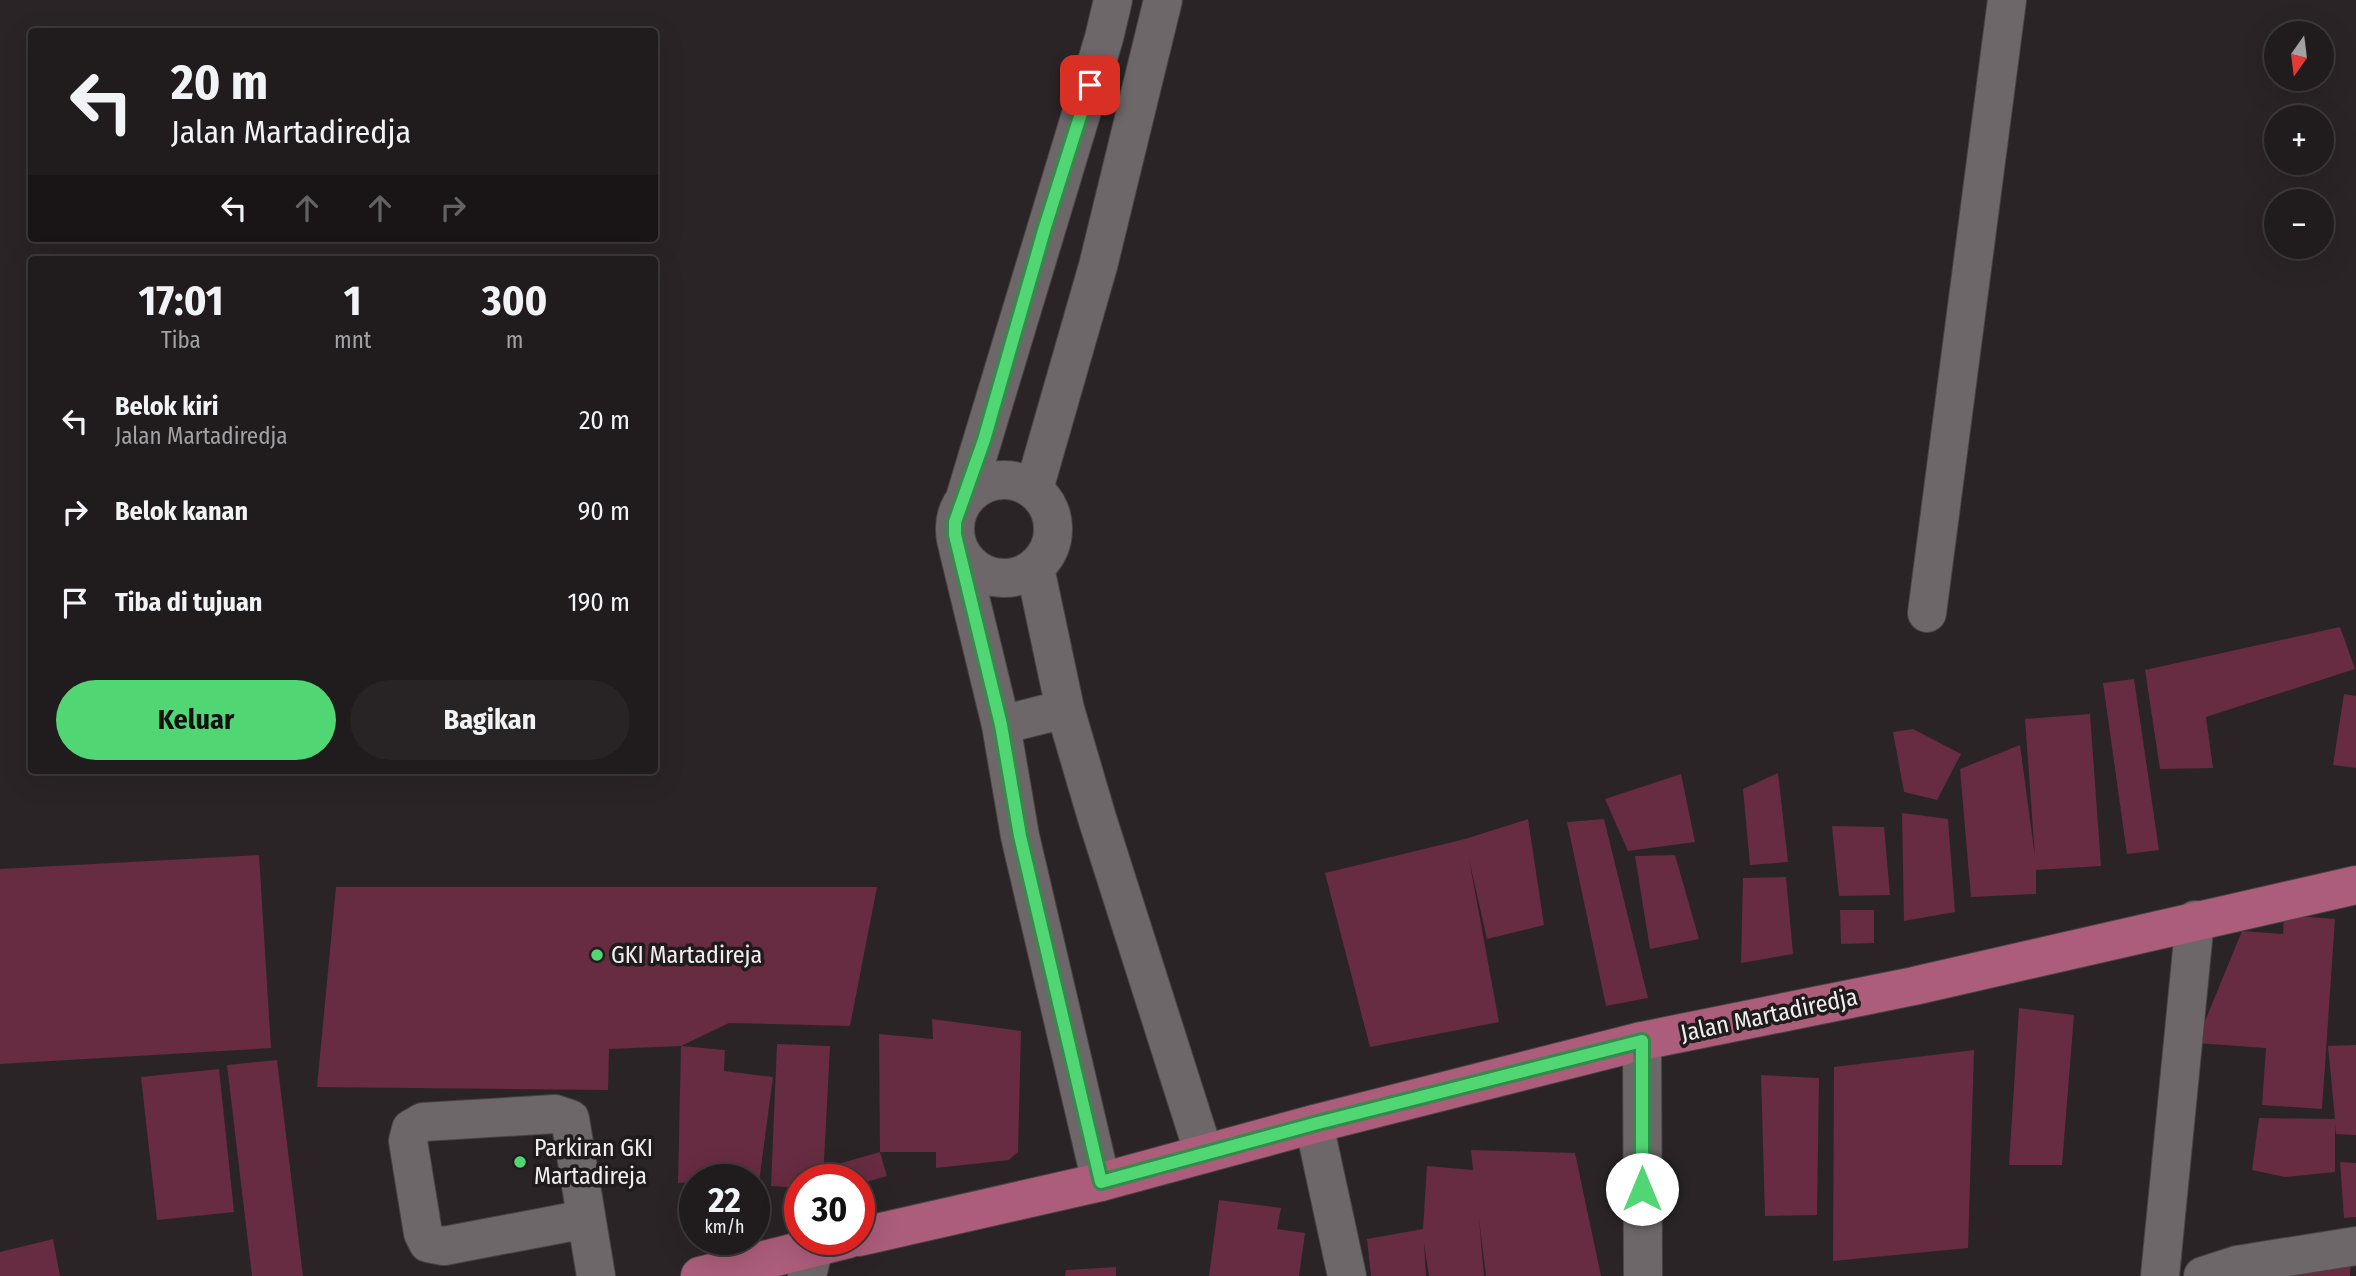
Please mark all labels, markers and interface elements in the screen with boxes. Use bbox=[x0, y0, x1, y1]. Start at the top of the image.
north arrow bbox=[2264, 21, 2334, 91]
map controls bbox=[2264, 21, 2334, 259]
text: 20 m bbox=[171, 53, 268, 112]
pin bbox=[1060, 55, 1120, 115]
icon: left bbox=[56, 56, 147, 147]
icon: arrive bbox=[1071, 66, 1109, 104]
button: + bbox=[2264, 105, 2334, 175]
text: Jalan Martadiredja bbox=[171, 113, 411, 151]
icon: left bbox=[215, 189, 253, 227]
icon: ahead bbox=[288, 189, 326, 227]
icon: ahead bbox=[361, 189, 399, 227]
icon: right bbox=[434, 189, 472, 227]
button: − bbox=[2264, 189, 2334, 259]
text: 17:01 bbox=[138, 276, 224, 326]
text: 1 bbox=[344, 276, 362, 326]
text: 300 bbox=[482, 276, 548, 326]
text: Tiba bbox=[161, 326, 201, 354]
text: mnt bbox=[334, 326, 371, 354]
text: m bbox=[506, 326, 523, 354]
text: Belok kiri bbox=[115, 391, 218, 422]
icon: left bbox=[56, 402, 94, 440]
text: 20 m bbox=[579, 405, 630, 436]
text: Jalan Martadiredja bbox=[115, 422, 288, 450]
icon: right bbox=[56, 493, 94, 531]
text: Belok kanan bbox=[115, 496, 248, 527]
text: 90 m bbox=[578, 496, 630, 527]
icon: arrive bbox=[56, 584, 94, 622]
text: Tiba di tujuan bbox=[115, 587, 262, 618]
text: 190 m bbox=[568, 587, 630, 618]
button: Keluar bbox=[56, 680, 336, 760]
button: Bagikan bbox=[350, 680, 630, 760]
place label: GKI Martadireja bbox=[611, 941, 762, 969]
marker: GKI Martadireja bbox=[589, 947, 605, 963]
street label: Jalan Martadiredja bbox=[1678, 983, 1860, 1047]
place label: Parkiran GKI Martadireja bbox=[534, 1134, 653, 1190]
position arrow bbox=[1605, 1152, 1679, 1226]
marker: Parkiran GKI Martadireja bbox=[512, 1154, 528, 1170]
speed limit sign: 30 bbox=[784, 1164, 875, 1255]
text: 22 bbox=[708, 1179, 741, 1221]
text: km/h bbox=[704, 1216, 745, 1238]

